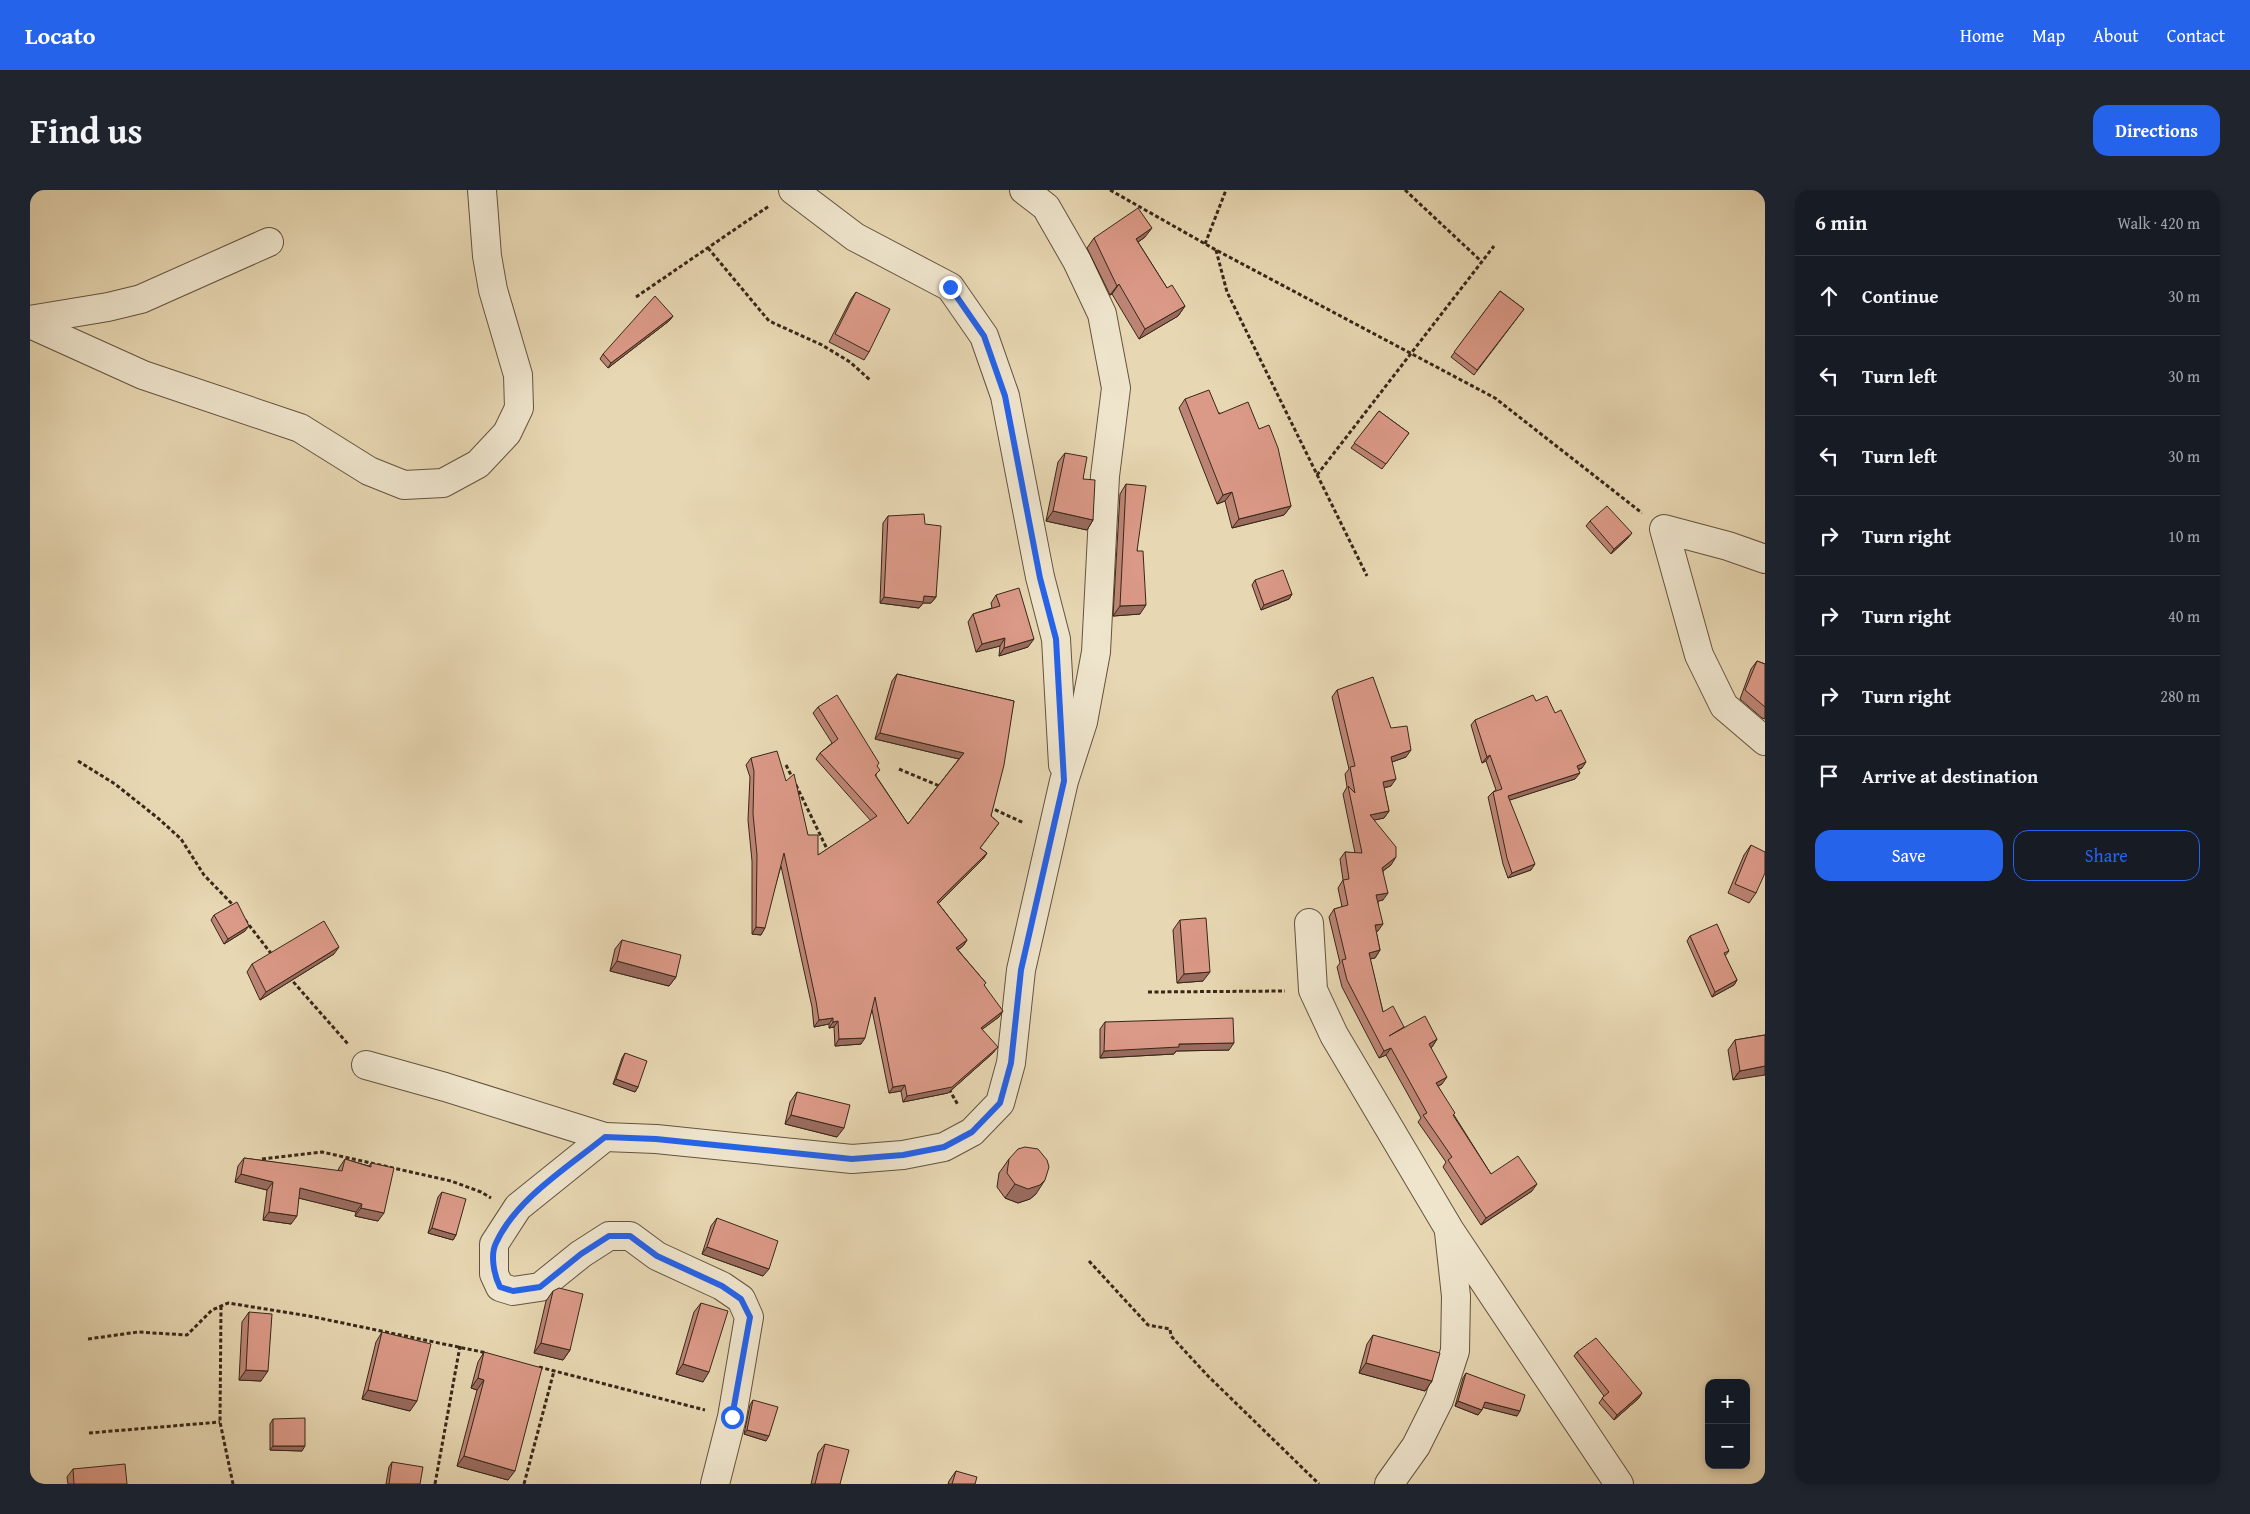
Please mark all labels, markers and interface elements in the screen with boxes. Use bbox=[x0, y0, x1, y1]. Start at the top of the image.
text: Locato bbox=[25, 18, 96, 53]
text: Home bbox=[1960, 22, 2004, 49]
text: Map bbox=[2032, 22, 2065, 49]
text: About bbox=[2093, 22, 2139, 49]
text: Contact bbox=[2167, 22, 2225, 49]
text: Find us bbox=[30, 105, 143, 156]
button: Directions bbox=[2093, 105, 2220, 156]
text: 6 min bbox=[1815, 207, 1867, 238]
text: Walk · 420 m bbox=[2117, 211, 2200, 235]
route end bbox=[939, 276, 962, 299]
icon: ahead bbox=[1815, 282, 1843, 310]
text: Continue bbox=[1862, 282, 1939, 310]
text: 30 m bbox=[2168, 284, 2200, 308]
icon: left bbox=[1815, 362, 1843, 390]
text: Turn left bbox=[1862, 362, 1937, 390]
text: 30 m bbox=[2168, 364, 2200, 388]
icon: left bbox=[1815, 442, 1843, 470]
text: Turn left bbox=[1862, 442, 1937, 470]
text: 30 m bbox=[2168, 444, 2200, 468]
icon: right bbox=[1815, 522, 1843, 550]
text: Turn right bbox=[1862, 522, 1951, 550]
text: 10 m bbox=[2168, 524, 2200, 548]
icon: right bbox=[1815, 602, 1843, 630]
text: Turn right bbox=[1862, 602, 1951, 630]
text: 40 m bbox=[2168, 604, 2200, 628]
icon: right bbox=[1815, 682, 1843, 710]
text: Turn right bbox=[1862, 682, 1951, 710]
text: 280 m bbox=[2160, 684, 2200, 708]
icon: arrive bbox=[1815, 762, 1843, 790]
text: Arrive at destination bbox=[1862, 762, 2038, 790]
button: Save bbox=[1815, 830, 2003, 881]
button: Share bbox=[2013, 830, 2200, 881]
map controls bbox=[1705, 1379, 1750, 1469]
button: + bbox=[1705, 1379, 1750, 1424]
route start bbox=[721, 1406, 744, 1429]
button: − bbox=[1705, 1424, 1750, 1469]

